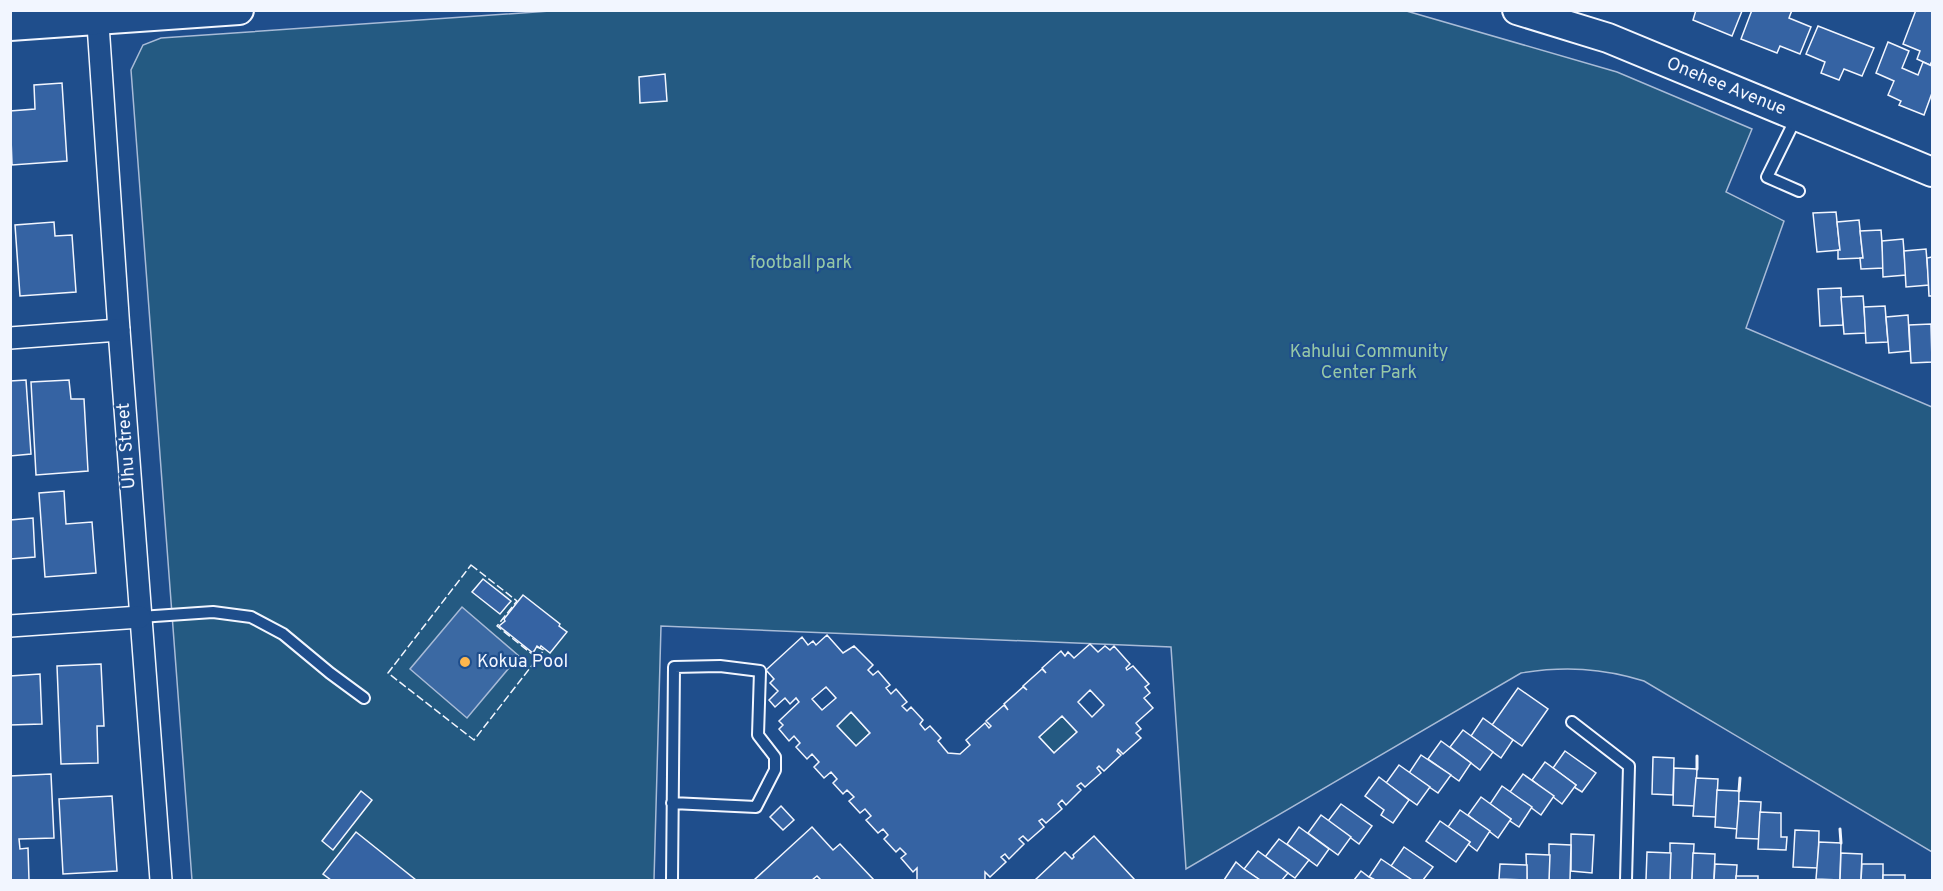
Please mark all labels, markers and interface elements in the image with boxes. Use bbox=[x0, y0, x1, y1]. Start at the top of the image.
street label: Onehee Avenue bbox=[1663, 53, 1789, 121]
park label: football park bbox=[750, 252, 852, 275]
park label: Kahului Community Center Park bbox=[1290, 341, 1448, 385]
street label: Uhu Street bbox=[113, 402, 141, 490]
place label: Kokua Pool bbox=[477, 651, 568, 674]
marker: Kokua Pool bbox=[458, 655, 472, 669]

